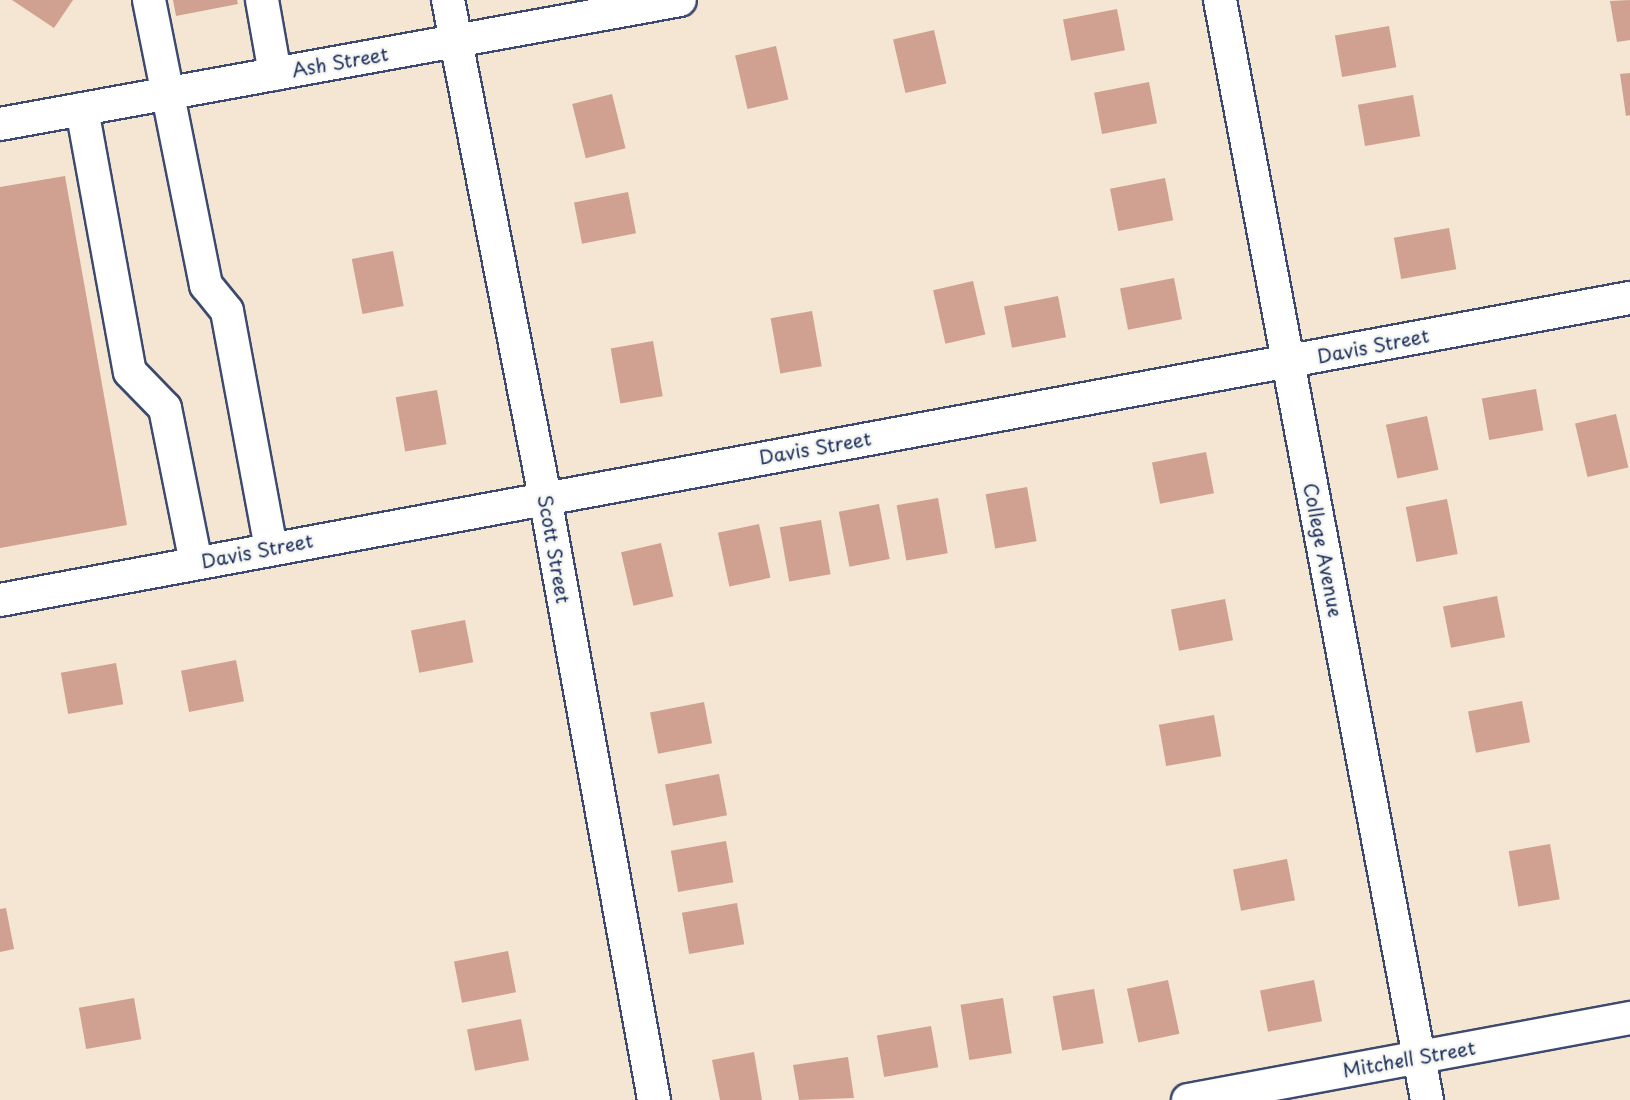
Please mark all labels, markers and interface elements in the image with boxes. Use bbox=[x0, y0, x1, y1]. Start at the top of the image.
street label: Ash Street bbox=[290, 42, 390, 82]
street label: Davis Street bbox=[1315, 324, 1431, 368]
street label: Davis Street bbox=[757, 427, 873, 469]
street label: College Avenue bbox=[1299, 481, 1347, 619]
street label: Scott Street bbox=[533, 492, 575, 606]
street label: Davis Street bbox=[199, 529, 315, 573]
street label: Mitchell Street bbox=[1340, 1036, 1478, 1082]

